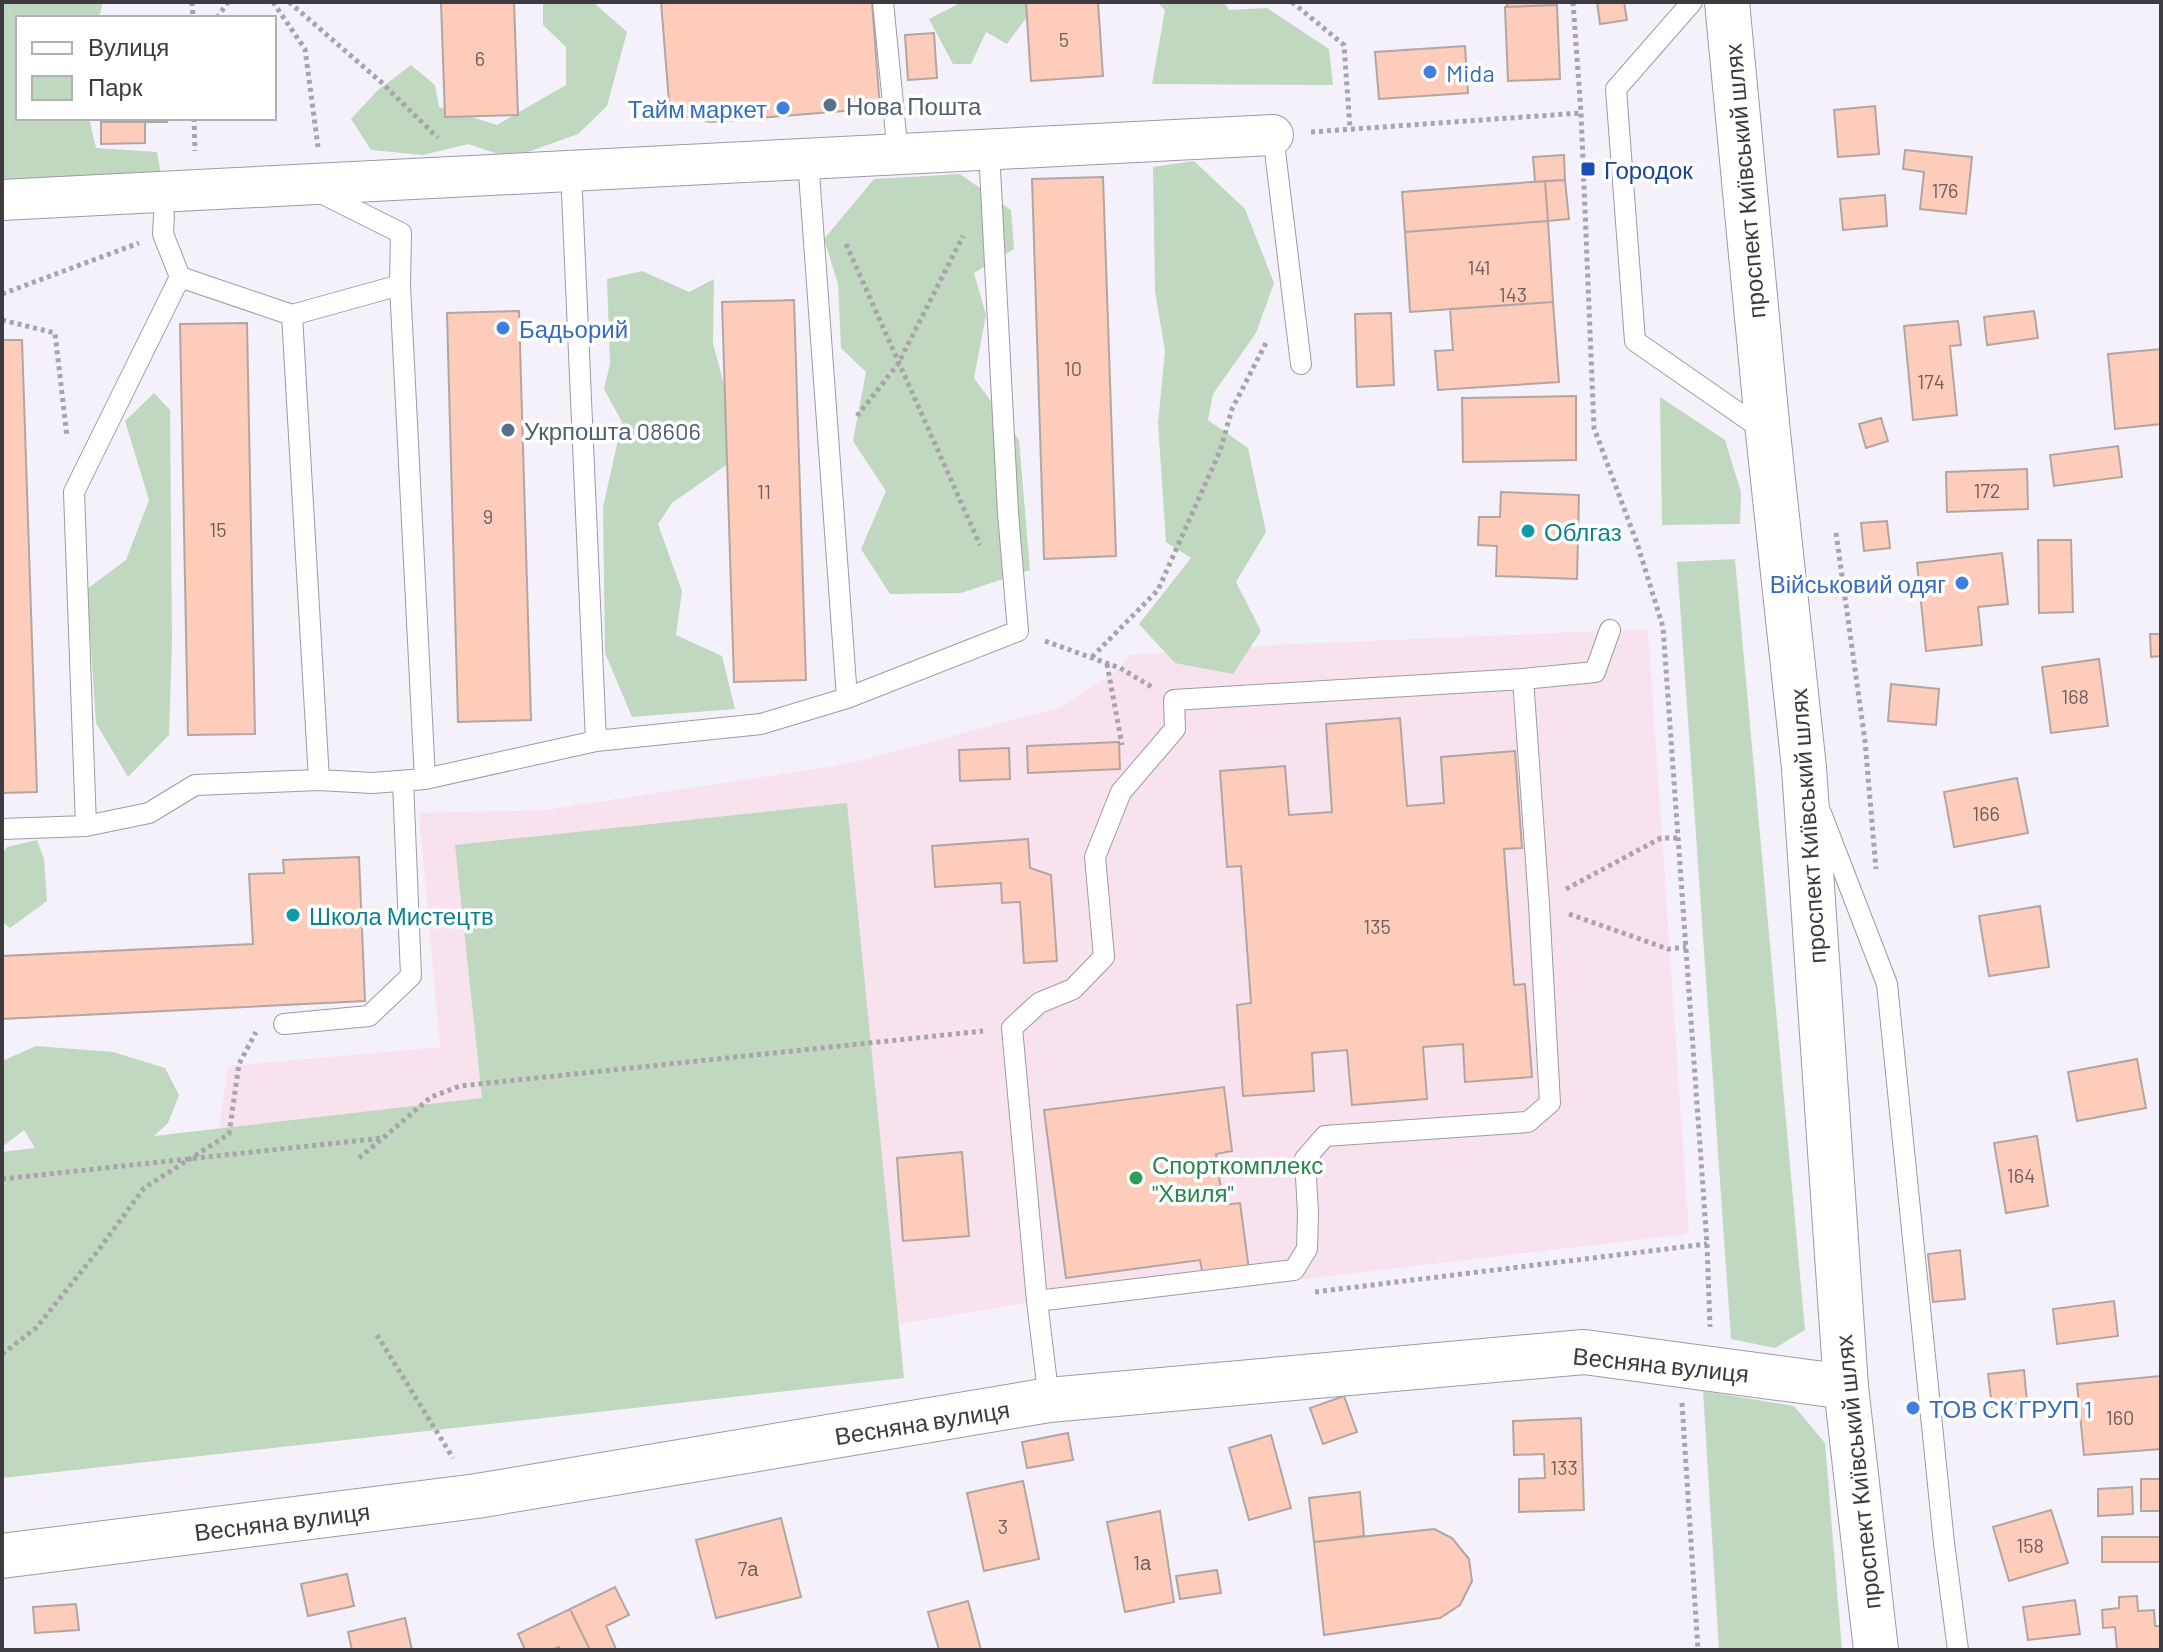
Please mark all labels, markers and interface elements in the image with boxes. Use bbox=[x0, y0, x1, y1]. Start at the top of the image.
legend bbox=[16, 16, 276, 120]
house number: 5 bbox=[1059, 27, 1069, 51]
text: Вулиця bbox=[88, 32, 169, 61]
street label: проспект Київський шлях bbox=[1718, 42, 1770, 320]
house number: 6 bbox=[475, 46, 485, 70]
place label: Mida bbox=[1446, 58, 1495, 87]
marker: Mida bbox=[1421, 63, 1439, 81]
text: Парк bbox=[88, 72, 143, 101]
place label: Нова Пошта bbox=[846, 91, 982, 120]
place label: Тайм маркет bbox=[628, 94, 767, 123]
marker: Нова Пошта bbox=[821, 96, 839, 114]
marker: Тайм маркет bbox=[774, 99, 792, 117]
place label: Городок bbox=[1604, 155, 1693, 184]
marker: Городок bbox=[1579, 160, 1597, 178]
house number: 176 bbox=[1932, 178, 1958, 202]
house number: 141 bbox=[1467, 255, 1491, 279]
house number: 143 bbox=[1499, 282, 1527, 306]
place label: Бадьорий bbox=[519, 314, 628, 343]
marker: Бадьорий bbox=[494, 319, 512, 337]
house number: 10 bbox=[1064, 356, 1082, 380]
house number: 174 bbox=[1917, 369, 1945, 393]
place label: Укрпошта 08606 bbox=[524, 416, 701, 445]
marker: Укрпошта 08606 bbox=[499, 421, 517, 439]
house number: 172 bbox=[1973, 478, 2001, 502]
house number: 11 bbox=[757, 479, 771, 503]
house number: 9 bbox=[483, 504, 493, 528]
house number: 15 bbox=[209, 517, 227, 541]
place label: Облгаз bbox=[1544, 517, 1622, 546]
marker: Облгаз bbox=[1519, 522, 1537, 540]
place label: Військовий одяг bbox=[1770, 569, 1946, 598]
marker: Військовий одяг bbox=[1953, 574, 1971, 592]
house number: 168 bbox=[2061, 684, 2089, 708]
street label: проспект Київський шлях bbox=[1783, 687, 1831, 965]
house number: 166 bbox=[1972, 801, 2000, 825]
place label: Школа Мистецтв bbox=[309, 901, 494, 930]
marker: Школа Мистецтв bbox=[284, 906, 302, 924]
house number: 135 bbox=[1363, 914, 1391, 938]
place label: Спорткомплекс "Хвиля" bbox=[1152, 1150, 1323, 1207]
house number: 164 bbox=[2007, 1163, 2035, 1187]
marker: Спорткомплекс "Хвиля" bbox=[1127, 1169, 1145, 1187]
street label: проспект Київський шлях bbox=[1828, 1333, 1886, 1611]
street label: Весняна вулиця bbox=[1572, 1340, 1750, 1388]
street label: Весняна вулиця bbox=[832, 1394, 1012, 1450]
place label: ТОВ СК ГРУП 1 bbox=[1929, 1394, 2092, 1423]
marker: ТОВ СК ГРУП 1 bbox=[1904, 1399, 1922, 1417]
house number: 160 bbox=[2106, 1405, 2134, 1429]
house number: 133 bbox=[1550, 1455, 1578, 1479]
street label: Весняна вулиця bbox=[192, 1496, 372, 1546]
house number: 3 bbox=[998, 1514, 1008, 1538]
house number: 158 bbox=[2016, 1533, 2044, 1557]
house number: 1а bbox=[1133, 1550, 1152, 1574]
house number: 7а bbox=[738, 1556, 759, 1580]

